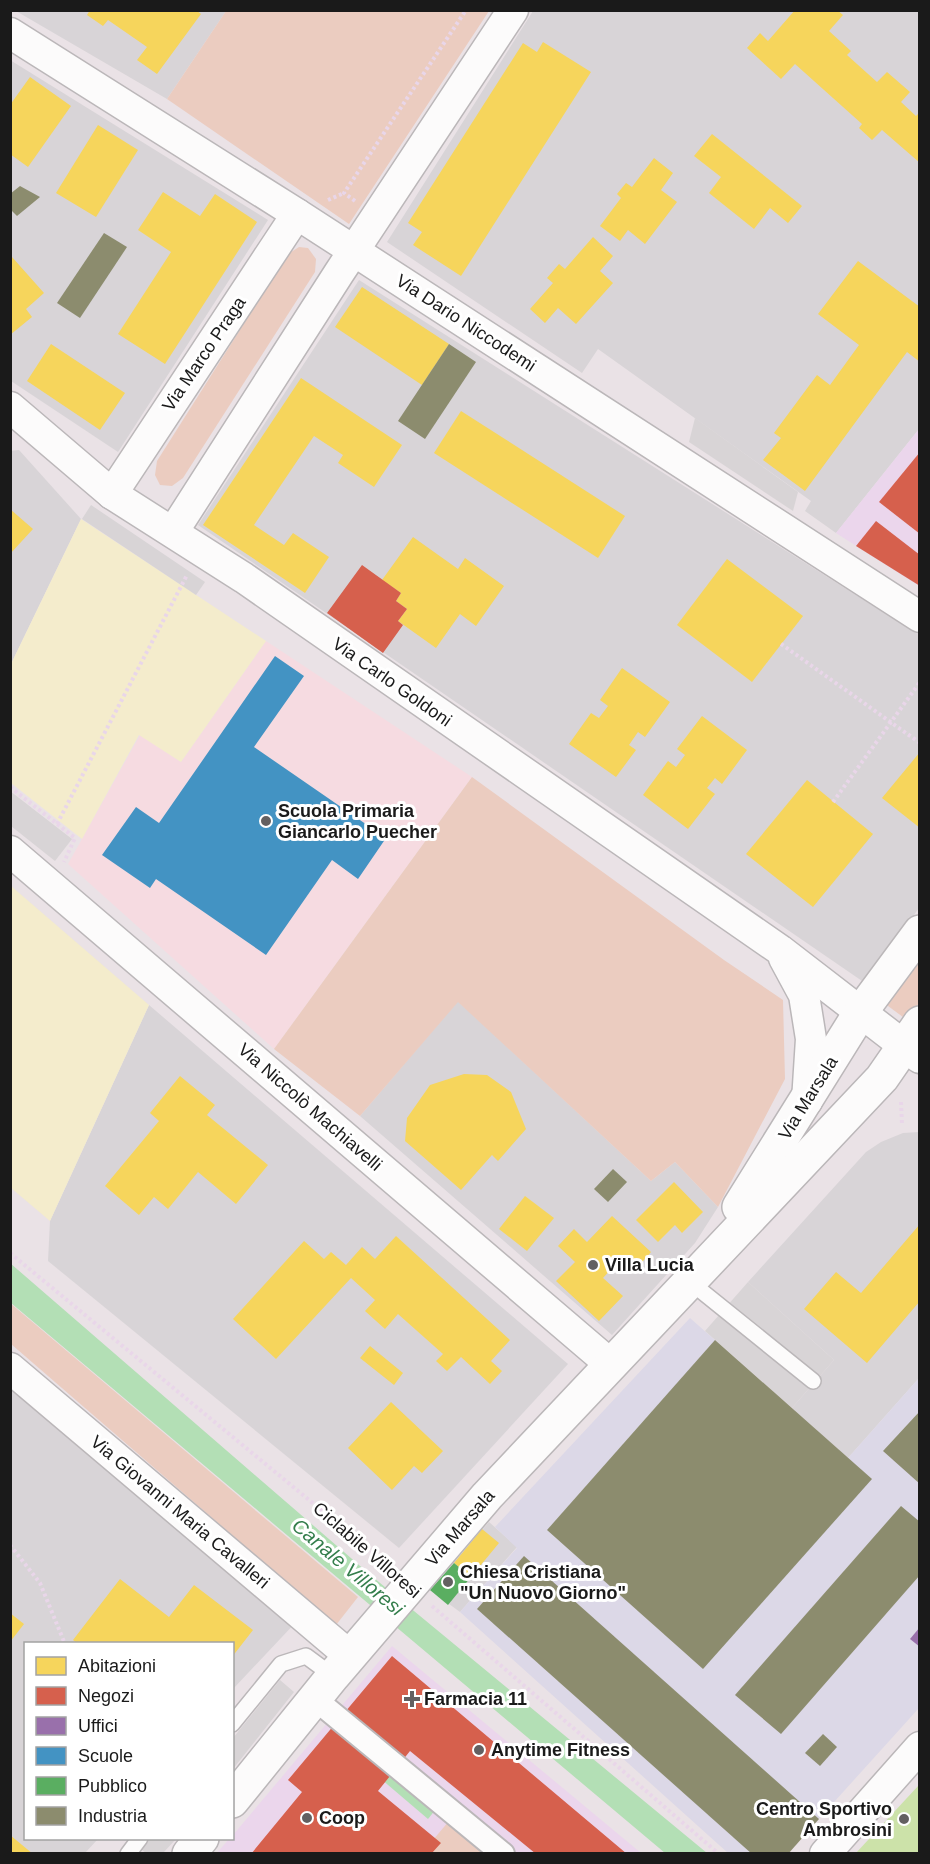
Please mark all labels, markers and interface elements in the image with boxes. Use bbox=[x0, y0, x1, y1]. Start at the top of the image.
street label: Via Dario Niccodemi bbox=[392, 270, 540, 376]
street label: Via Marco Praga bbox=[158, 292, 250, 415]
street label: Via Carlo Goldoni bbox=[329, 633, 455, 731]
place label: Scuola Primaria Giancarlo Puecher bbox=[278, 801, 437, 842]
marker: Scuola Primaria Giancarlo Puecher bbox=[259, 814, 273, 828]
street label: Via Niccolò Machiavelli bbox=[234, 1039, 386, 1175]
street label: Via Marsala bbox=[774, 1052, 842, 1143]
place label: Villa Lucia bbox=[605, 1255, 695, 1275]
marker: Villa Lucia bbox=[586, 1258, 600, 1272]
street label: Via Giovanni Maria Cavalleri bbox=[87, 1431, 273, 1593]
street label: Via Marsala bbox=[421, 1485, 499, 1570]
street label: Ciclabile Villoresi bbox=[309, 1498, 425, 1602]
water label: Canale Villoresi bbox=[288, 1514, 409, 1620]
place label: Chiesa Cristiana "Un Nuovo Giorno" bbox=[460, 1562, 626, 1603]
marker: Chiesa Cristiana "Un Nuovo Giorno" bbox=[441, 1575, 455, 1589]
legend bbox=[24, 1642, 234, 1840]
text: Abitazioni bbox=[78, 1656, 156, 1676]
text: Negozi bbox=[78, 1686, 134, 1706]
place label: Farmacia 11 bbox=[424, 1689, 527, 1709]
marker: Farmacia 11 bbox=[405, 1692, 419, 1706]
text: Uffici bbox=[78, 1716, 118, 1736]
place label: Anytime Fitness bbox=[491, 1740, 630, 1760]
marker: Anytime Fitness bbox=[472, 1743, 486, 1757]
text: Scuole bbox=[78, 1746, 133, 1766]
text: Pubblico bbox=[78, 1776, 147, 1796]
place label: Centro Sportivo Ambrosini bbox=[756, 1799, 892, 1840]
text: Industria bbox=[78, 1806, 148, 1826]
place label: Coop bbox=[319, 1808, 365, 1828]
marker: Coop bbox=[300, 1811, 314, 1825]
marker: Centro Sportivo Ambrosini bbox=[897, 1812, 911, 1826]

